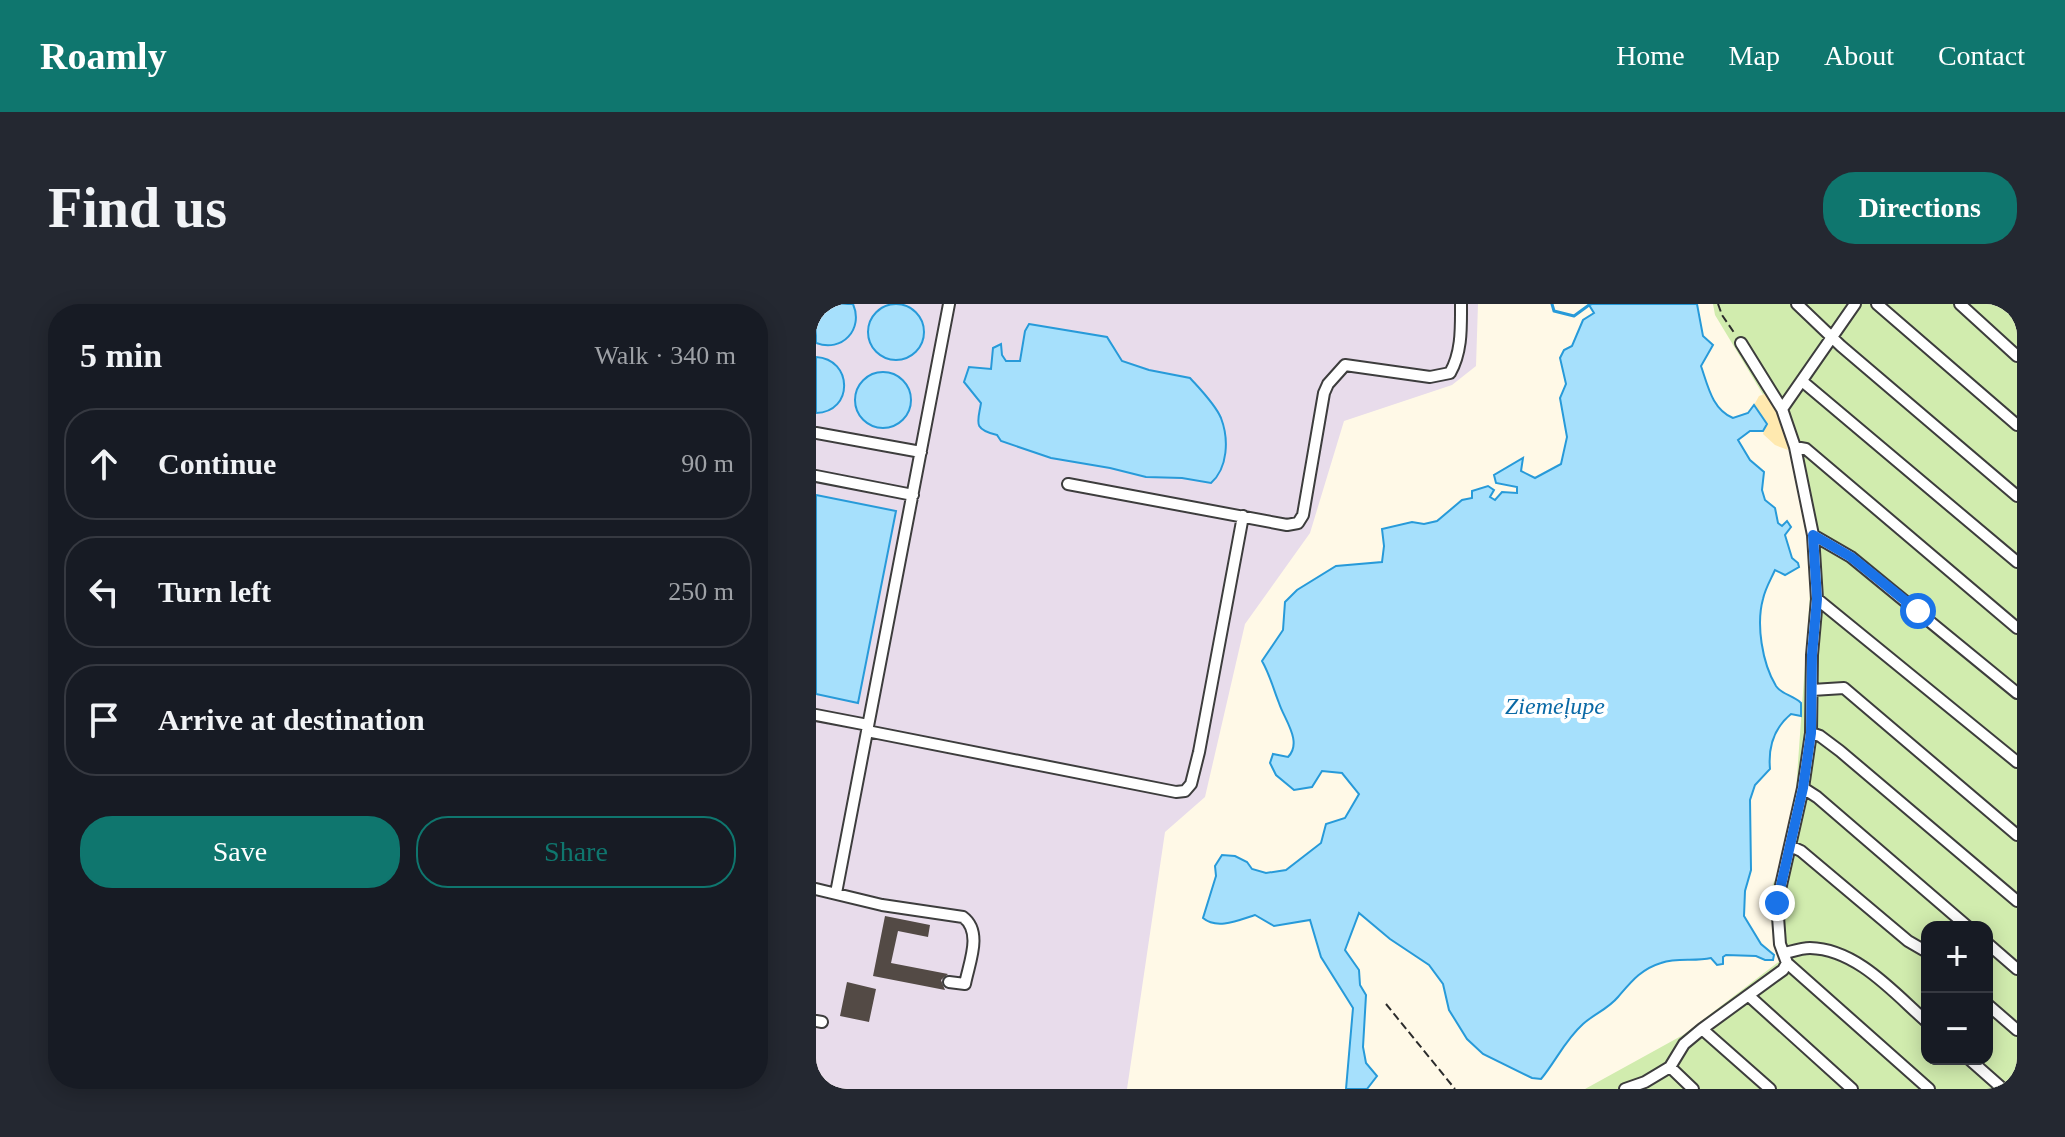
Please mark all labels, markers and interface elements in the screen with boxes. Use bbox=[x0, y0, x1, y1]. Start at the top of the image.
text: Roamly bbox=[40, 35, 167, 77]
text: Home bbox=[1616, 40, 1685, 71]
text: Map bbox=[1729, 40, 1780, 71]
text: About bbox=[1824, 40, 1894, 71]
text: Contact bbox=[1938, 40, 2025, 71]
button: Directions bbox=[1823, 172, 2017, 244]
text: Find us bbox=[48, 177, 227, 239]
text: 5 min bbox=[80, 337, 162, 374]
text: Walk · 340 m bbox=[594, 341, 736, 370]
icon: ahead bbox=[82, 442, 126, 486]
text: Continue bbox=[158, 447, 276, 480]
text: 90 m bbox=[681, 449, 734, 478]
icon: left bbox=[82, 570, 126, 614]
text: Turn left bbox=[158, 575, 271, 608]
text: 250 m bbox=[668, 577, 734, 606]
route start bbox=[1900, 593, 1936, 629]
water label: Ziemeļupe bbox=[1505, 693, 1605, 720]
icon: arrive bbox=[82, 698, 126, 742]
text: Arrive at destination bbox=[158, 703, 425, 736]
button: Save bbox=[80, 816, 400, 888]
button: Share bbox=[416, 816, 736, 888]
route end bbox=[1759, 885, 1795, 921]
map controls bbox=[1921, 921, 1993, 1065]
button: + bbox=[1921, 921, 1993, 993]
button: − bbox=[1921, 993, 1993, 1065]

